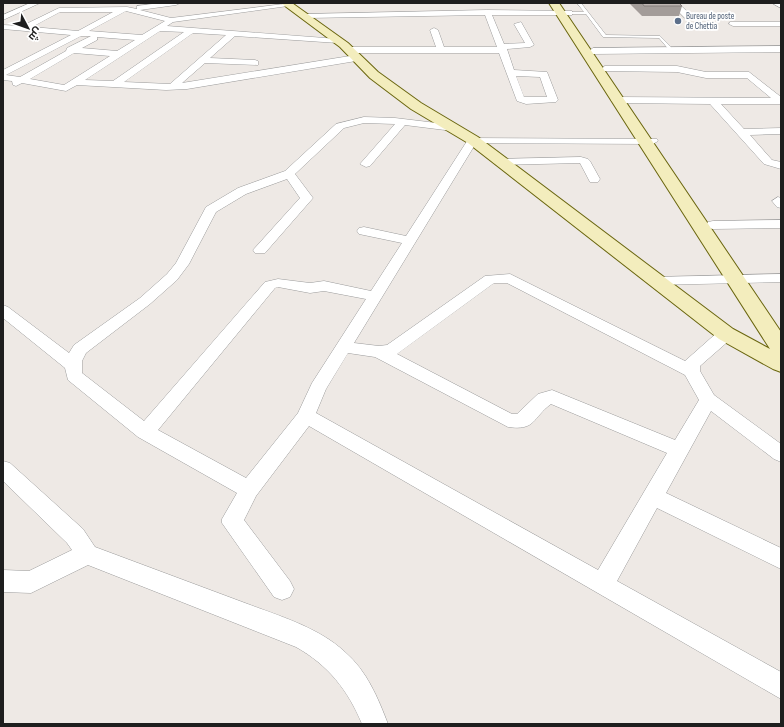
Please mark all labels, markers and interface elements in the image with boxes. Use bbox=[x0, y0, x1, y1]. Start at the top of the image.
north arrow bbox=[8, 8, 48, 48]
place label: Bureau de poste de Chettia bbox=[686, 11, 735, 32]
marker: Bureau de poste de Chettia bbox=[673, 16, 683, 26]
text: ش bbox=[26, 25, 45, 44]

